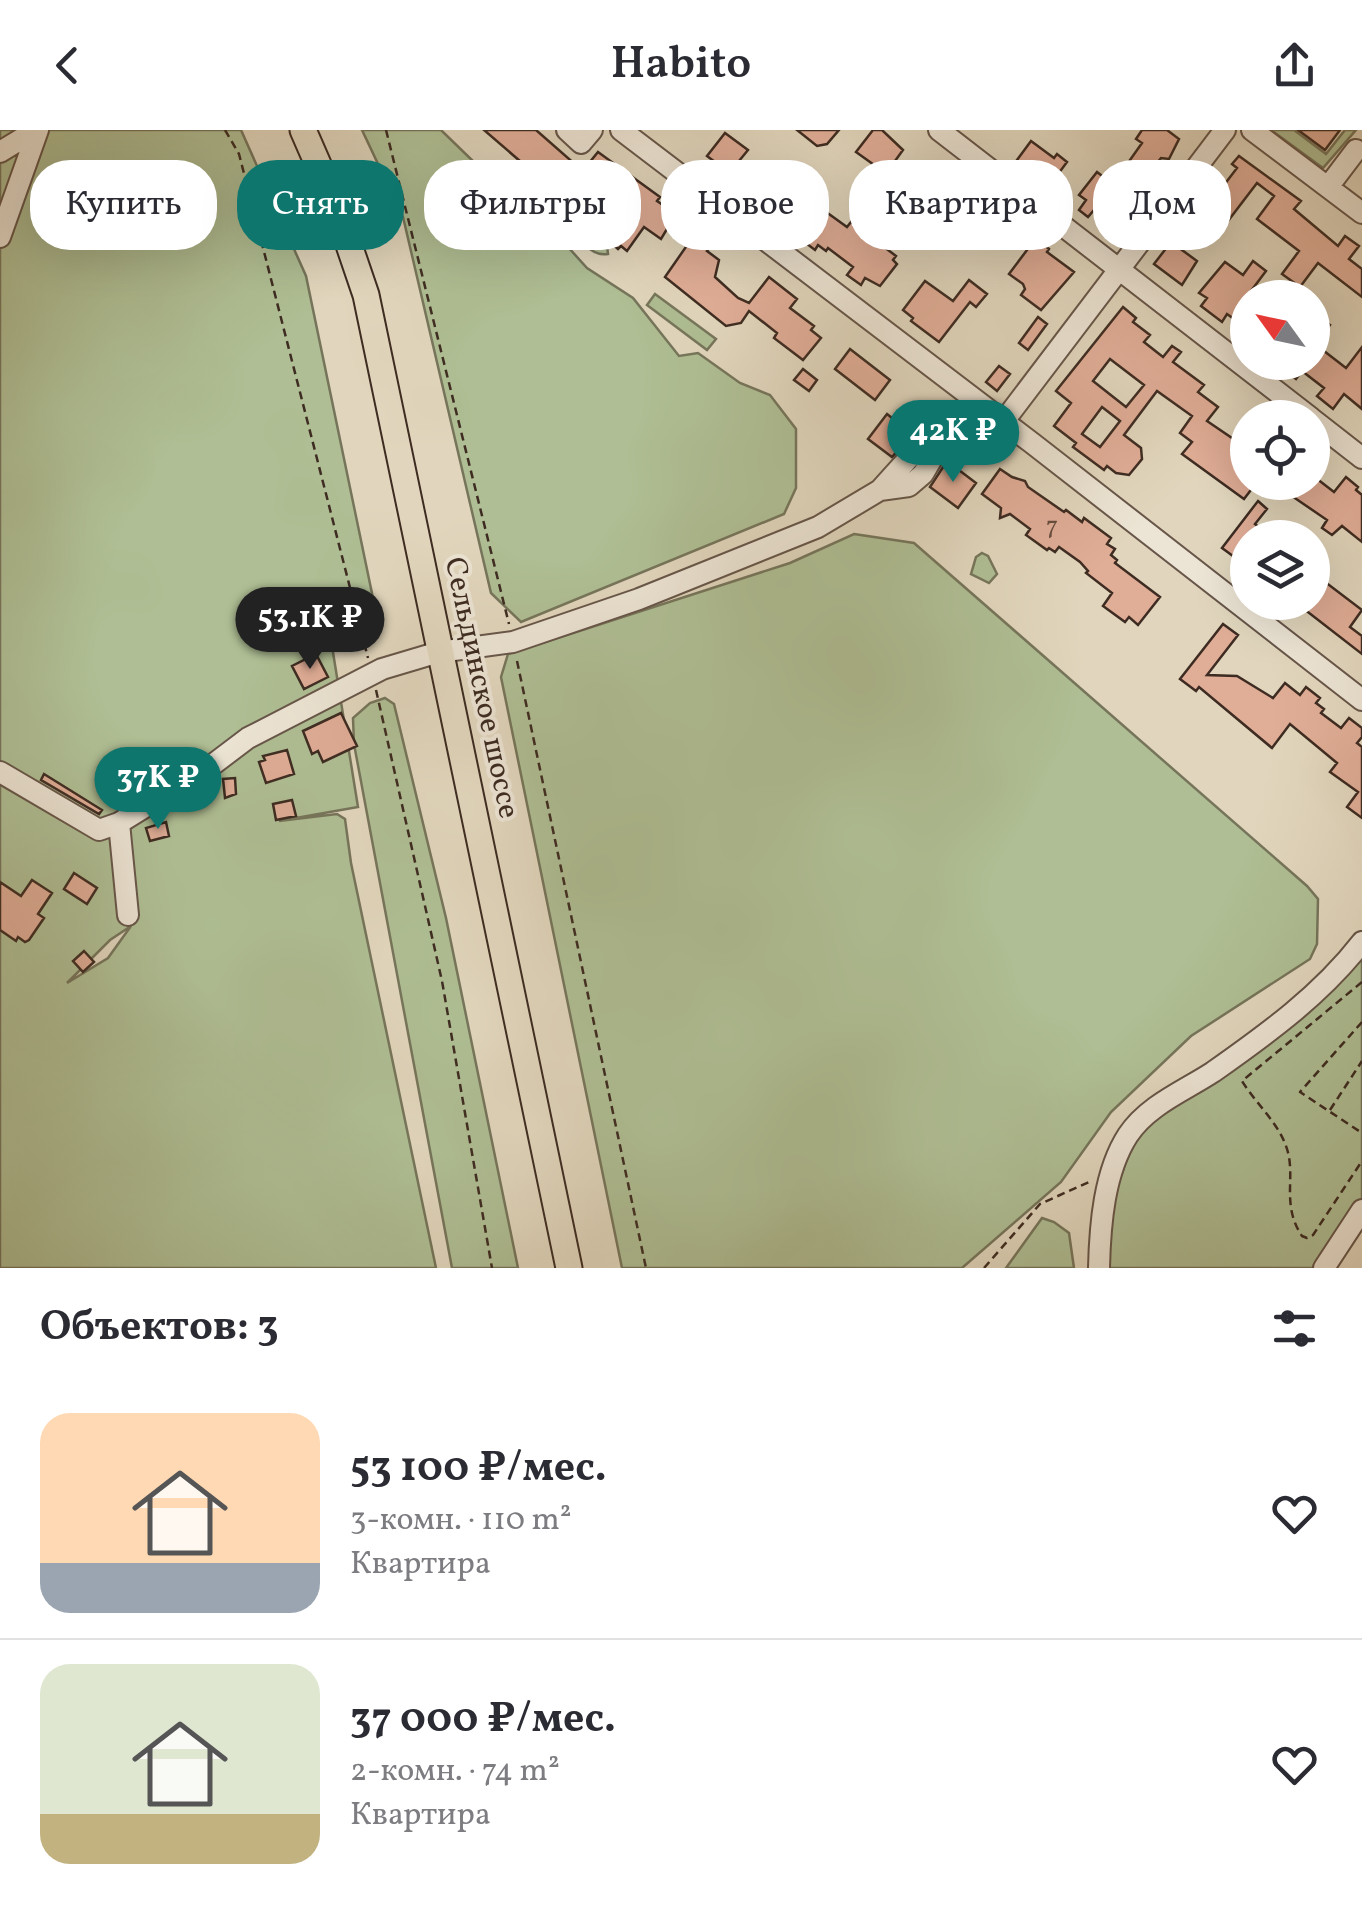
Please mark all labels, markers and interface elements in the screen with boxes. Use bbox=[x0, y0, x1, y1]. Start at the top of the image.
text: Habito bbox=[611, 34, 751, 97]
icon: back bbox=[40, 38, 95, 93]
icon: share bbox=[1267, 38, 1322, 93]
chip: Купить bbox=[30, 160, 217, 250]
chip: Снять bbox=[237, 160, 404, 250]
chip: Фильтры bbox=[424, 160, 641, 250]
chip: Новое bbox=[661, 160, 829, 250]
chip: Квартира bbox=[849, 160, 1073, 250]
chip: Дом bbox=[1093, 160, 1231, 250]
north arrow bbox=[1230, 280, 1330, 380]
map controls bbox=[1230, 280, 1330, 620]
pin: 42K ₽ bbox=[883, 400, 1023, 485]
button: locate bbox=[1230, 400, 1330, 500]
text: 42K ₽ bbox=[909, 410, 997, 454]
house number: 7 bbox=[1046, 510, 1058, 545]
button: layers bbox=[1230, 520, 1330, 620]
street label: Сельдинское шоссе bbox=[433, 554, 529, 822]
pin: 53.1K ₽ bbox=[218, 587, 402, 672]
text: 53.1K ₽ bbox=[257, 597, 363, 641]
pin: 37K ₽ bbox=[88, 747, 228, 832]
text: 37K ₽ bbox=[116, 757, 200, 801]
text: Объектов: 3 bbox=[40, 1299, 279, 1358]
icon: filters bbox=[1267, 1301, 1322, 1356]
text: 53 100 ₽/мес. bbox=[350, 1440, 607, 1499]
icon: home bbox=[120, 1453, 240, 1573]
icon: heart bbox=[1267, 1486, 1322, 1541]
text: 3-комн. · 110 m² bbox=[350, 1499, 572, 1543]
text: Квартира bbox=[350, 1543, 491, 1587]
text: 37 000 ₽/мес. bbox=[350, 1691, 616, 1750]
icon: home bbox=[120, 1704, 240, 1824]
icon: heart bbox=[1267, 1737, 1322, 1792]
text: 2-комн. · 74 m² bbox=[350, 1750, 560, 1794]
text: Квартира bbox=[350, 1794, 491, 1838]

